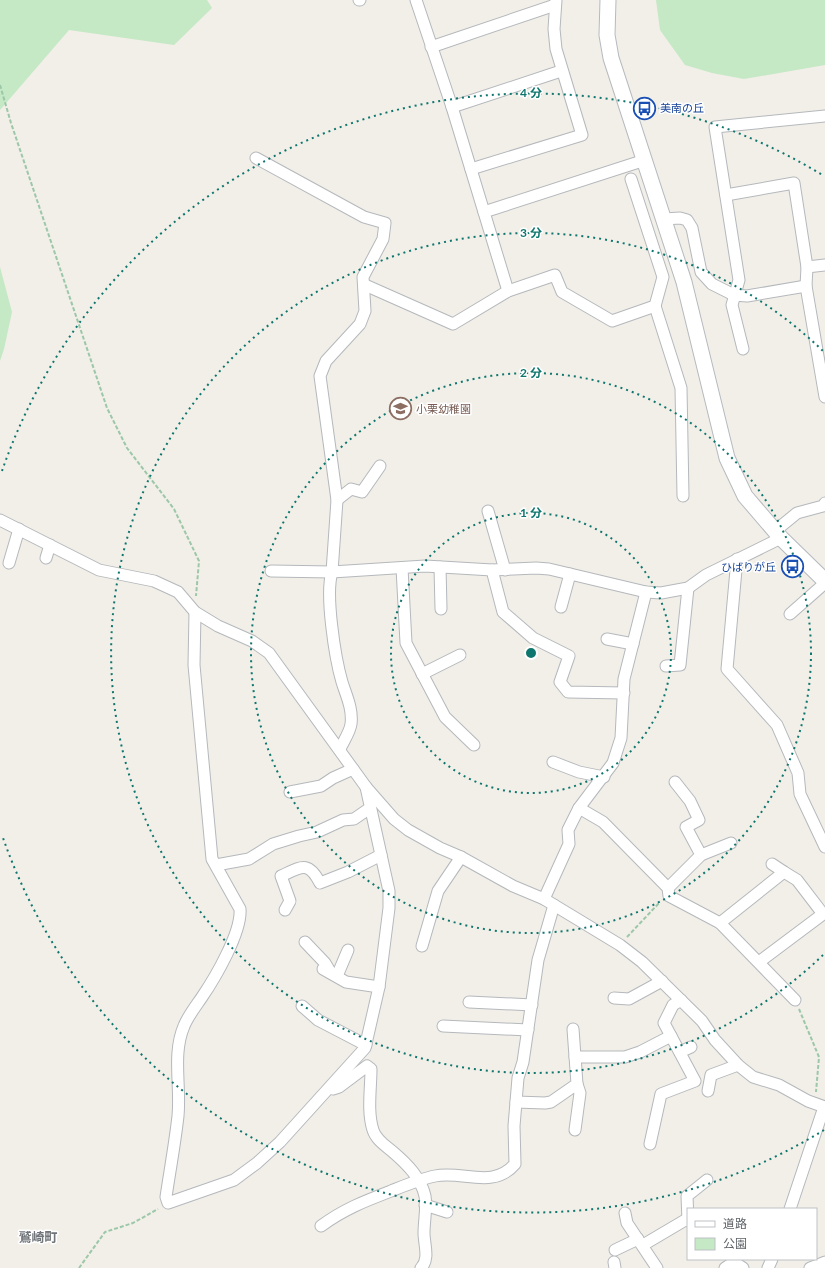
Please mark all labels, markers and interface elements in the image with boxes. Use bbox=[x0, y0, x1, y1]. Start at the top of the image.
text: 4 分 bbox=[520, 85, 542, 100]
bus stop icon: 美南の丘 bbox=[632, 95, 658, 121]
place label: 美南の丘 bbox=[660, 101, 704, 114]
text: 3 分 bbox=[520, 225, 542, 240]
text: 2 分 bbox=[520, 365, 542, 380]
school or university icon: 小栗幼稚園 bbox=[388, 396, 414, 422]
place label: 小栗幼稚園 bbox=[416, 402, 471, 415]
text: 1 分 bbox=[520, 505, 542, 520]
bus stop icon: ひばりが丘 bbox=[779, 554, 805, 580]
place label: ひばりが丘 bbox=[721, 560, 776, 573]
centre of rings bbox=[524, 646, 538, 660]
legend bbox=[687, 1208, 817, 1260]
text: 道路 bbox=[723, 1216, 747, 1231]
district label: 鷲崎町 bbox=[18, 1229, 58, 1245]
text: 公園 bbox=[723, 1236, 747, 1251]

